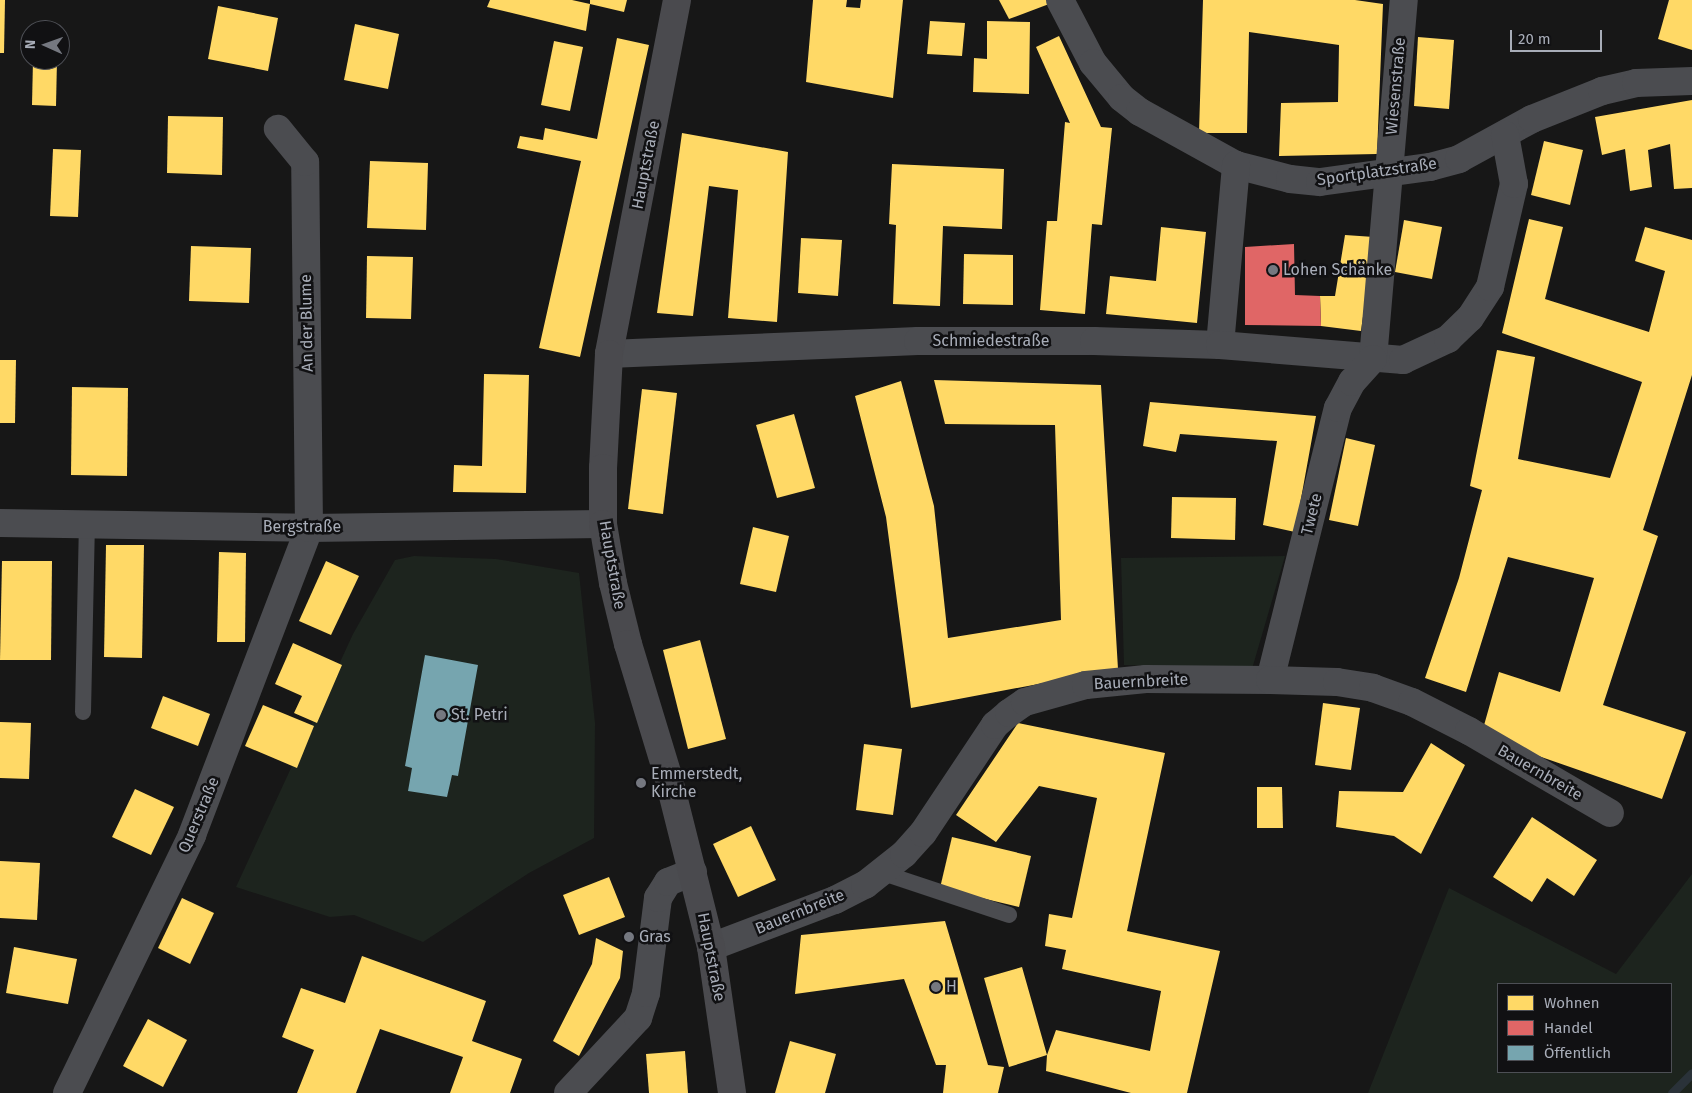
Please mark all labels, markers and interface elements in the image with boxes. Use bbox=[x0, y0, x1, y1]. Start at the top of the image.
north arrow bbox=[20, 20, 70, 70]
scale bar bbox=[1512, 20, 1604, 52]
text: 20 m bbox=[1518, 30, 1551, 48]
street label: Wiesenstraße bbox=[1382, 36, 1410, 136]
text: N bbox=[22, 40, 39, 49]
street label: Hauptstraße bbox=[628, 119, 664, 211]
street label: Sportplatzstraße bbox=[1316, 154, 1438, 190]
place label: Lohen Schänke bbox=[1283, 260, 1392, 280]
marker: Lohen Schänke bbox=[1267, 264, 1279, 276]
street label: An der Blume bbox=[297, 274, 317, 372]
street label: Schmiedestraße bbox=[933, 331, 1049, 351]
street label: Twete bbox=[1298, 491, 1326, 537]
street label: Bergstraße bbox=[263, 517, 341, 537]
street label: Hauptstraße bbox=[595, 519, 629, 611]
street label: Bauernbreite bbox=[1093, 670, 1189, 694]
place label: St. Petri bbox=[451, 705, 508, 725]
marker: St. Petri bbox=[435, 709, 447, 721]
street label: Bauernbreite bbox=[1494, 741, 1586, 805]
place label: Emmerstedt, Kirche bbox=[651, 764, 742, 802]
street label: Querstraße bbox=[174, 774, 224, 856]
marker: Emmerstedt, Kirche bbox=[635, 777, 647, 789]
street label: Bauernbreite bbox=[752, 885, 848, 939]
street label: Hauptstraße bbox=[693, 911, 729, 1003]
place label: Gras bbox=[639, 927, 671, 947]
marker: Gras bbox=[623, 931, 635, 943]
place label: H bbox=[946, 977, 957, 997]
marker: H bbox=[930, 981, 942, 993]
legend bbox=[1497, 983, 1672, 1073]
text: Wohnen bbox=[1544, 994, 1600, 1012]
text: Handel bbox=[1544, 1019, 1593, 1037]
text: Öffentlich bbox=[1544, 1044, 1611, 1062]

